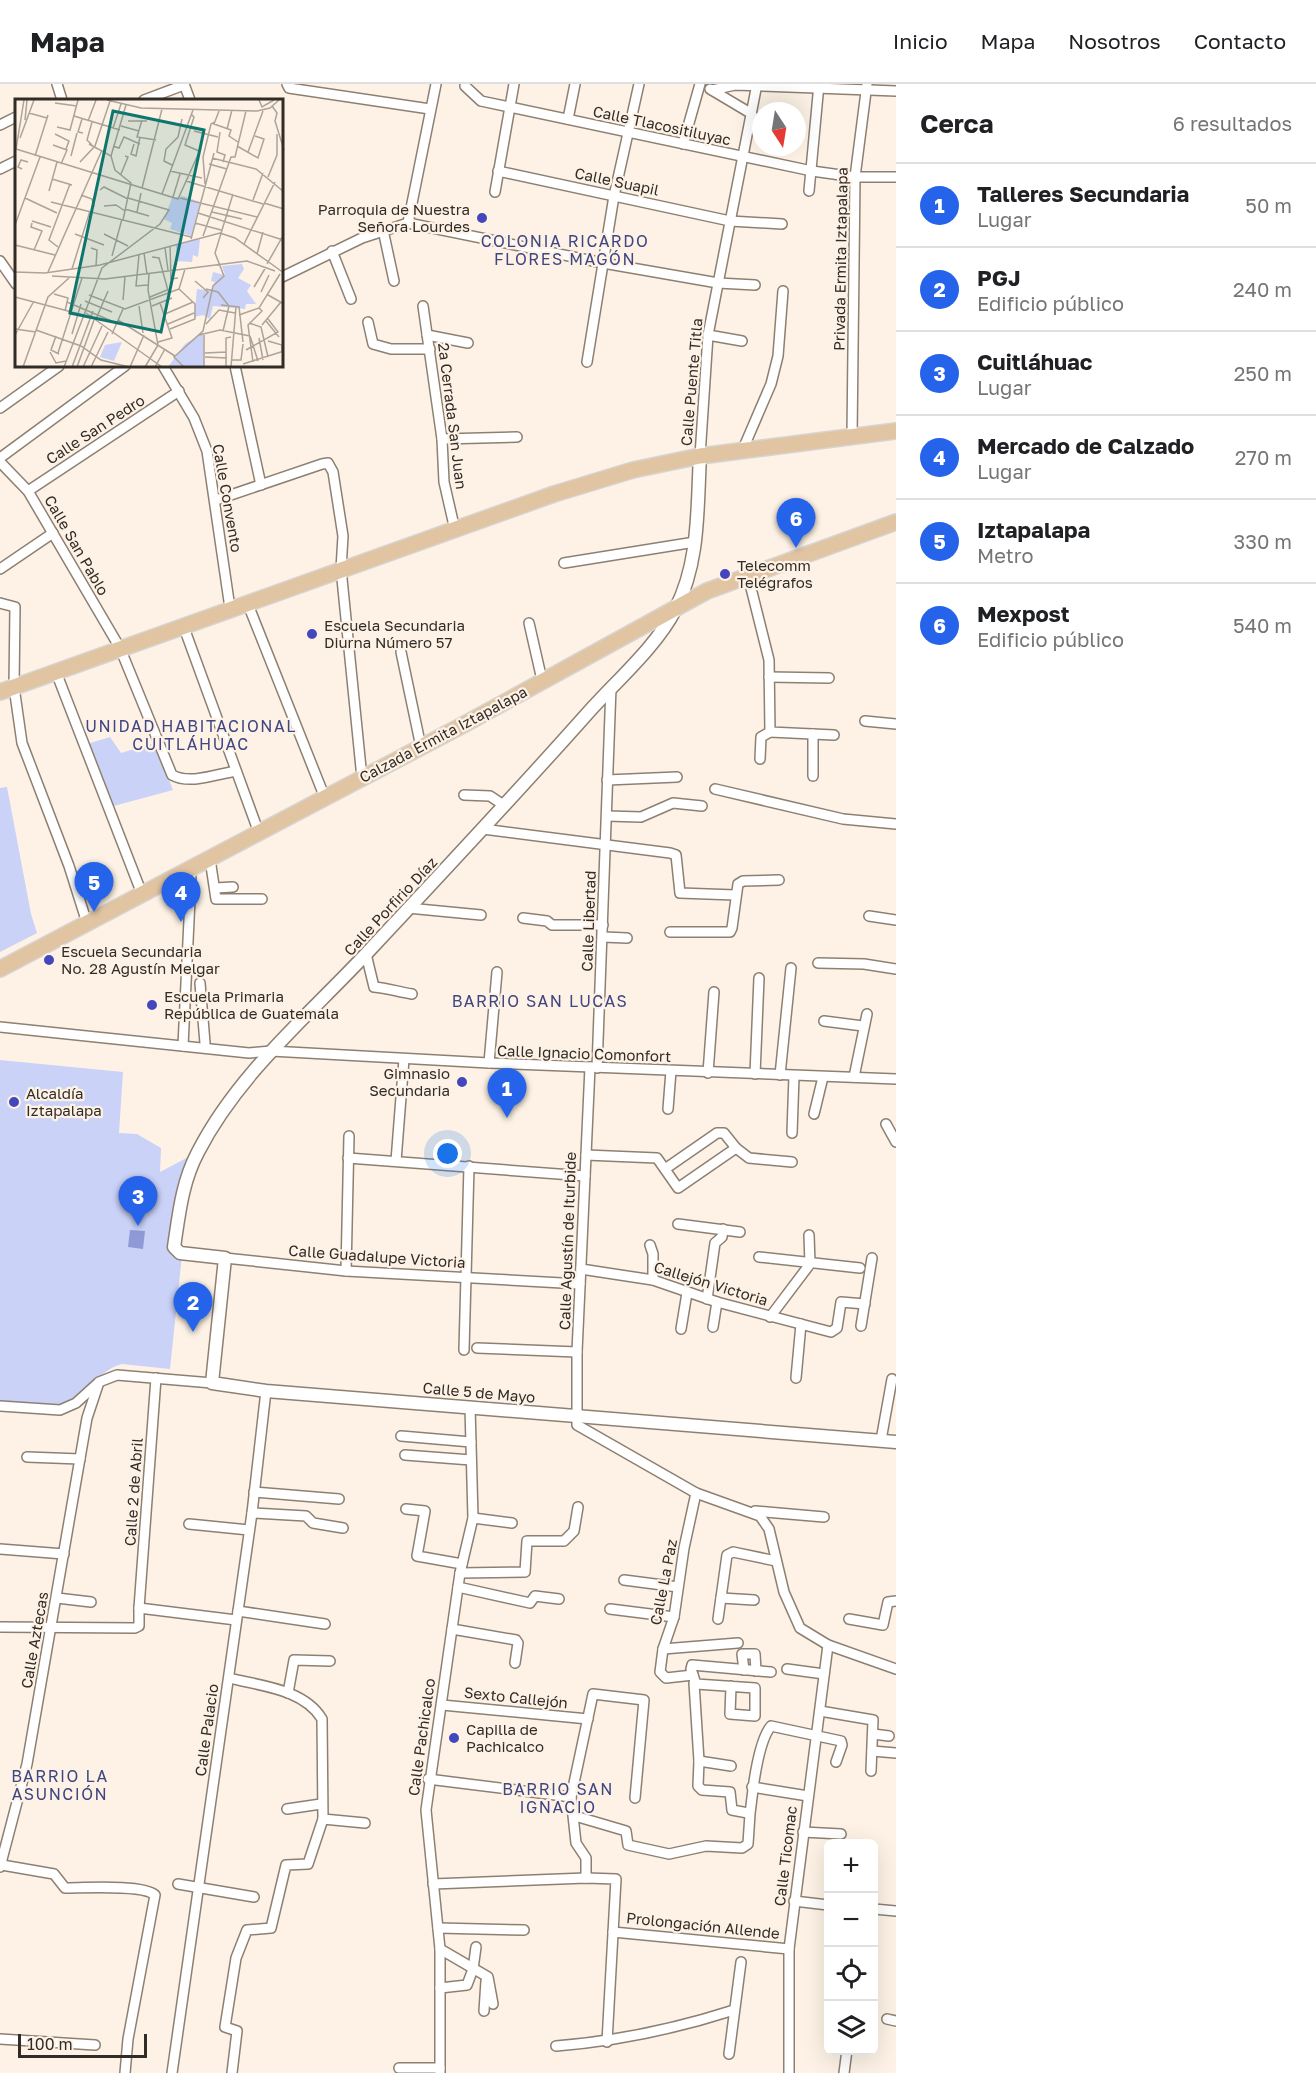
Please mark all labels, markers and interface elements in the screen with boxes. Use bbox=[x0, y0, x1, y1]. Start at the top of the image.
text: Mapa bbox=[30, 25, 105, 58]
text: Inicio bbox=[893, 28, 948, 54]
text: Mapa bbox=[981, 28, 1035, 54]
text: Nosotros bbox=[1068, 28, 1161, 54]
text: Contacto bbox=[1194, 28, 1286, 54]
inset map bbox=[15, 99, 284, 368]
street label: Calle Tlacositiluyac bbox=[591, 102, 733, 148]
north arrow bbox=[752, 102, 806, 156]
text: Cerca bbox=[920, 108, 994, 139]
text: 6 resultados bbox=[1173, 111, 1292, 135]
street label: Calle Suapil bbox=[573, 163, 661, 199]
street label: Privada Ermita Iztapalapa bbox=[829, 167, 851, 351]
text: Talleres Secundaria bbox=[977, 180, 1189, 207]
text: 1 bbox=[934, 193, 945, 217]
text: 50 m bbox=[1245, 193, 1292, 217]
place label: Parroquia de Nuestra Señora Lourdes bbox=[318, 200, 470, 235]
text: Lugar bbox=[977, 207, 1032, 231]
marker: Parroquia de Nuestra Señora Lourdes bbox=[475, 211, 489, 225]
district label: COLONIA RICARDO FLORES MAGÓN bbox=[481, 231, 649, 269]
text: PGJ bbox=[977, 264, 1020, 291]
text: 2 bbox=[933, 277, 946, 301]
text: 240 m bbox=[1233, 277, 1292, 301]
text: Edificio público bbox=[977, 291, 1124, 315]
street label: Calle Puente Titla bbox=[676, 317, 706, 447]
street label: 2ª Cerrada San Juan bbox=[435, 342, 471, 490]
text: Cuitláhuac bbox=[977, 348, 1092, 375]
text: 3 bbox=[933, 361, 946, 385]
text: 250 m bbox=[1234, 361, 1292, 385]
text: Lugar bbox=[977, 375, 1032, 399]
street label: Calle San Pedro bbox=[42, 390, 148, 468]
text: Mercado de Calzado bbox=[977, 432, 1194, 459]
street label: Calle Convento bbox=[210, 442, 246, 554]
text: 4 bbox=[933, 445, 946, 469]
text: 270 m bbox=[1235, 445, 1292, 469]
text: Lugar bbox=[977, 459, 1032, 483]
street label: Calle San Pablo bbox=[41, 492, 113, 598]
pin: 6 bbox=[776, 498, 816, 548]
text: Iztapalapa bbox=[977, 516, 1090, 543]
text: 5 bbox=[933, 529, 946, 553]
text: 330 m bbox=[1234, 529, 1292, 553]
text: Metro bbox=[977, 543, 1033, 567]
place label: Telecomm Telégrafos bbox=[737, 556, 813, 591]
marker: Telecomm Telégrafos bbox=[718, 567, 732, 581]
text: Mexpost bbox=[977, 600, 1070, 627]
text: 6 bbox=[933, 613, 946, 637]
text: 540 m bbox=[1233, 613, 1292, 637]
place label: Escuela Secundaria Diurna Número 57 bbox=[324, 616, 465, 651]
marker: Escuela Secundaria Diurna Número 57 bbox=[305, 627, 319, 641]
text: Edificio público bbox=[977, 627, 1124, 651]
street label: Calzada Ermita Iztapalapa bbox=[356, 682, 530, 786]
district label: UNIDAD HABITACIONAL CUITLÁHUAC bbox=[85, 716, 297, 754]
street label: Calle Porfirio Díaz bbox=[340, 853, 441, 959]
pin: 5 bbox=[74, 862, 113, 912]
street label: Calle Libertad bbox=[577, 870, 599, 972]
pin: 4 bbox=[162, 872, 201, 922]
place label: Escuela Secundaria No. 28 Agustín Melgar bbox=[61, 942, 220, 977]
marker: Escuela Secundaria No. 28 Agustín Melgar bbox=[42, 953, 56, 967]
place label: Escuela Primaria República de Guatemala bbox=[164, 987, 339, 1022]
district label: BARRIO SAN LUCAS bbox=[452, 991, 628, 1011]
marker: Escuela Primaria República de Guatemala bbox=[145, 998, 159, 1012]
street label: Calle Ignacio Comonfort bbox=[497, 1041, 671, 1065]
place label: Gimnasio Secundaria bbox=[369, 1064, 450, 1099]
pin: 1 bbox=[488, 1068, 526, 1118]
marker: Gimnasio Secundaria bbox=[455, 1075, 469, 1089]
place label: Alcaldía Iztapalapa bbox=[26, 1084, 102, 1119]
marker: Alcaldía Iztapalapa bbox=[7, 1095, 21, 1109]
your location bbox=[433, 1139, 462, 1168]
street label: Calle Agustín de Iturbide bbox=[555, 1151, 579, 1330]
pin: 3 bbox=[118, 1176, 158, 1226]
street label: Calle Guadalupe Victoria bbox=[288, 1241, 466, 1271]
street label: Callejón Victoria bbox=[652, 1257, 770, 1309]
pin: 2 bbox=[174, 1282, 212, 1332]
street label: Calle 5 de Mayo bbox=[422, 1378, 536, 1406]
street label: Calle 2 de Abril bbox=[120, 1437, 146, 1547]
street label: Calle La Paz bbox=[646, 1537, 680, 1627]
street label: Calle Aztecas bbox=[17, 1590, 51, 1690]
street label: Calle Pachicalco bbox=[404, 1677, 438, 1797]
street label: Calle Palacio bbox=[191, 1683, 221, 1777]
street label: Sexto Callejón bbox=[463, 1683, 569, 1711]
place label: Capilla de Pachicalco bbox=[466, 1720, 544, 1755]
marker: Capilla de Pachicalco bbox=[447, 1731, 461, 1745]
district label: BARRIO LA ASUNCIÓN bbox=[11, 1766, 109, 1804]
district label: BARRIO SAN IGNACIO bbox=[502, 1779, 614, 1817]
street label: Calle Ticomac bbox=[770, 1805, 800, 1907]
map controls bbox=[824, 1839, 878, 2055]
button: + bbox=[824, 1839, 878, 1893]
button: − bbox=[824, 1893, 878, 1947]
street label: Prolongación Allende bbox=[625, 1908, 781, 1942]
button: locate bbox=[824, 1947, 878, 2001]
button: layers bbox=[824, 2001, 878, 2055]
scale bar bbox=[18, 2031, 147, 2058]
text: 100 m bbox=[27, 2034, 73, 2054]

